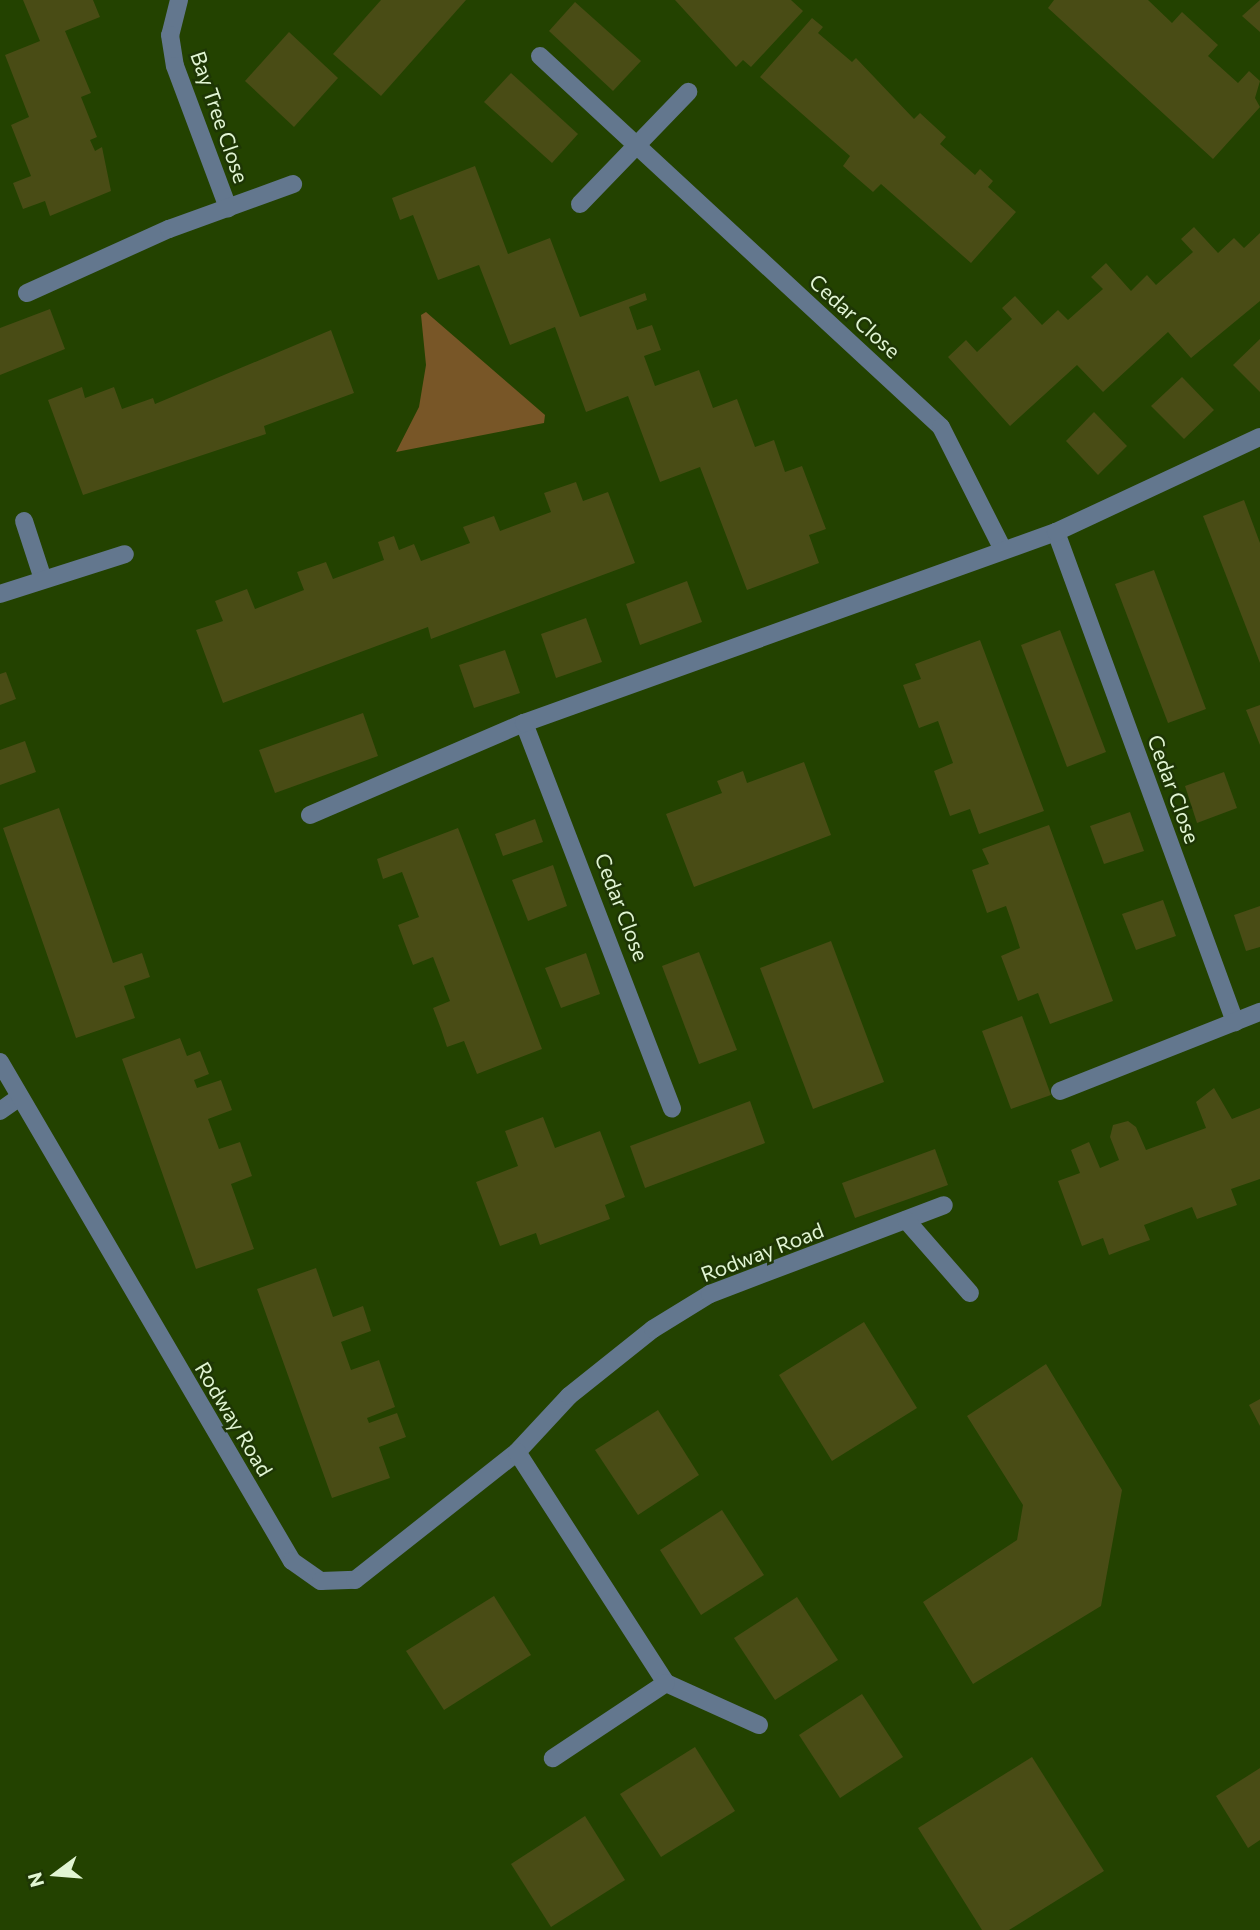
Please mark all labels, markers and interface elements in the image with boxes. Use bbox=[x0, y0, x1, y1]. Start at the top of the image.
street label: Bay Tree Close bbox=[186, 48, 254, 186]
street label: Cedar Close bbox=[804, 269, 906, 363]
street label: Cedar Close bbox=[1143, 731, 1205, 847]
street label: Cedar Close bbox=[590, 849, 654, 965]
street label: Rodway Road bbox=[697, 1217, 827, 1287]
street label: Rodway Road bbox=[190, 1357, 278, 1481]
north arrow bbox=[21, 1839, 91, 1909]
text: N bbox=[22, 1870, 48, 1890]

